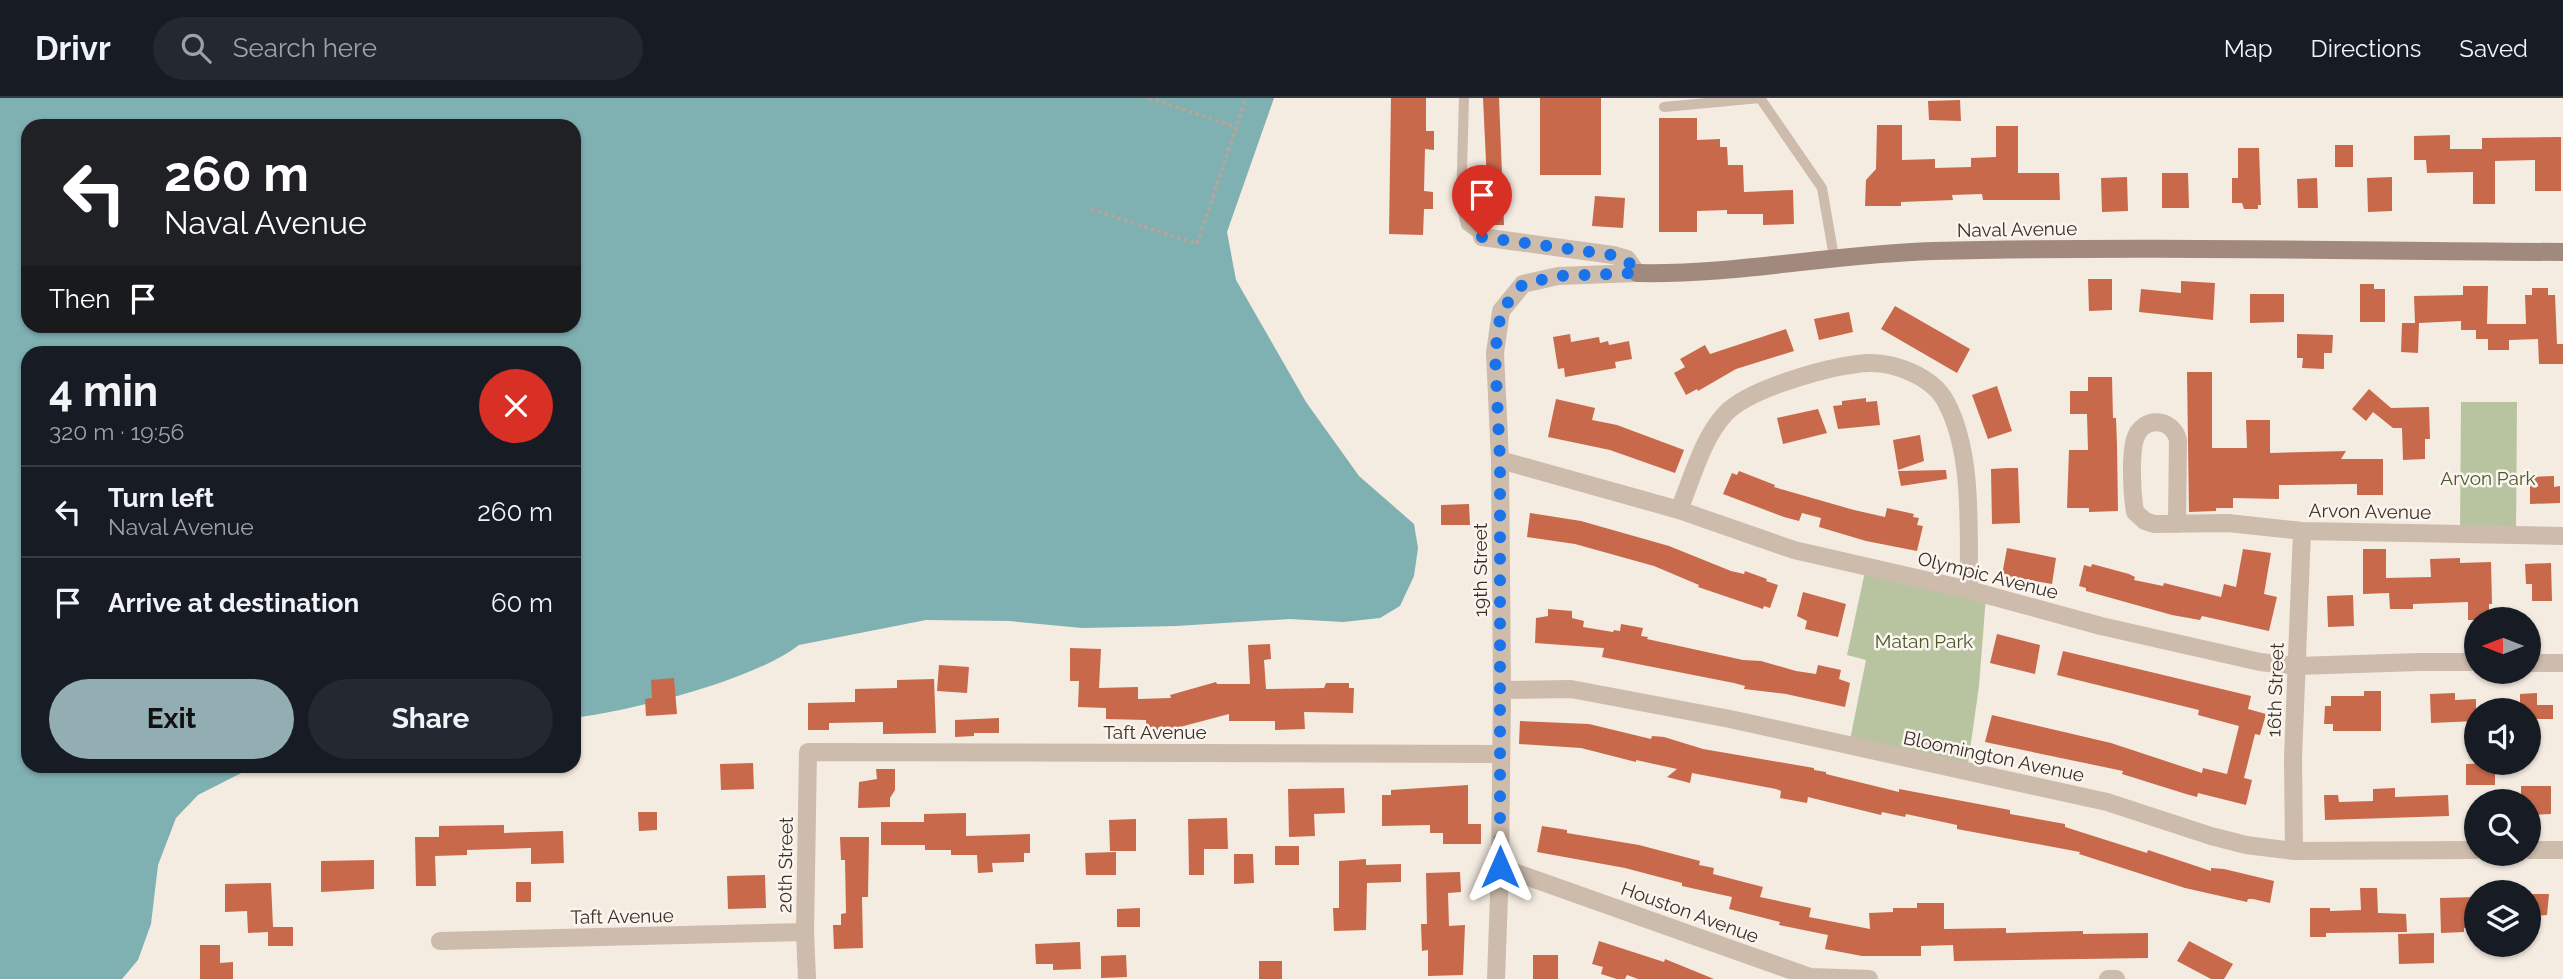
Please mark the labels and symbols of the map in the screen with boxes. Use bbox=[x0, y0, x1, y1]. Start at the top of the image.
pin bbox=[1452, 165, 1512, 237]
street label: Naval Avenue bbox=[1957, 217, 2077, 241]
park label: Arvon Park bbox=[2440, 467, 2536, 489]
street label: Arvon Avenue bbox=[2309, 499, 2431, 523]
street label: 19th Street bbox=[1469, 522, 1491, 617]
street label: Olympic Avenue bbox=[1915, 547, 2061, 603]
north arrow bbox=[2464, 607, 2541, 684]
park label: Matan Park bbox=[1875, 630, 1973, 652]
street label: 16th Street bbox=[2262, 642, 2288, 738]
street label: Taft Avenue bbox=[1103, 721, 1207, 743]
street label: Bloomington Avenue bbox=[1902, 726, 2086, 786]
street label: 20th Street bbox=[773, 816, 797, 913]
position arrow bbox=[1463, 830, 1537, 904]
street label: Houston Avenue bbox=[1618, 877, 1762, 947]
street label: Taft Avenue bbox=[570, 904, 674, 928]

